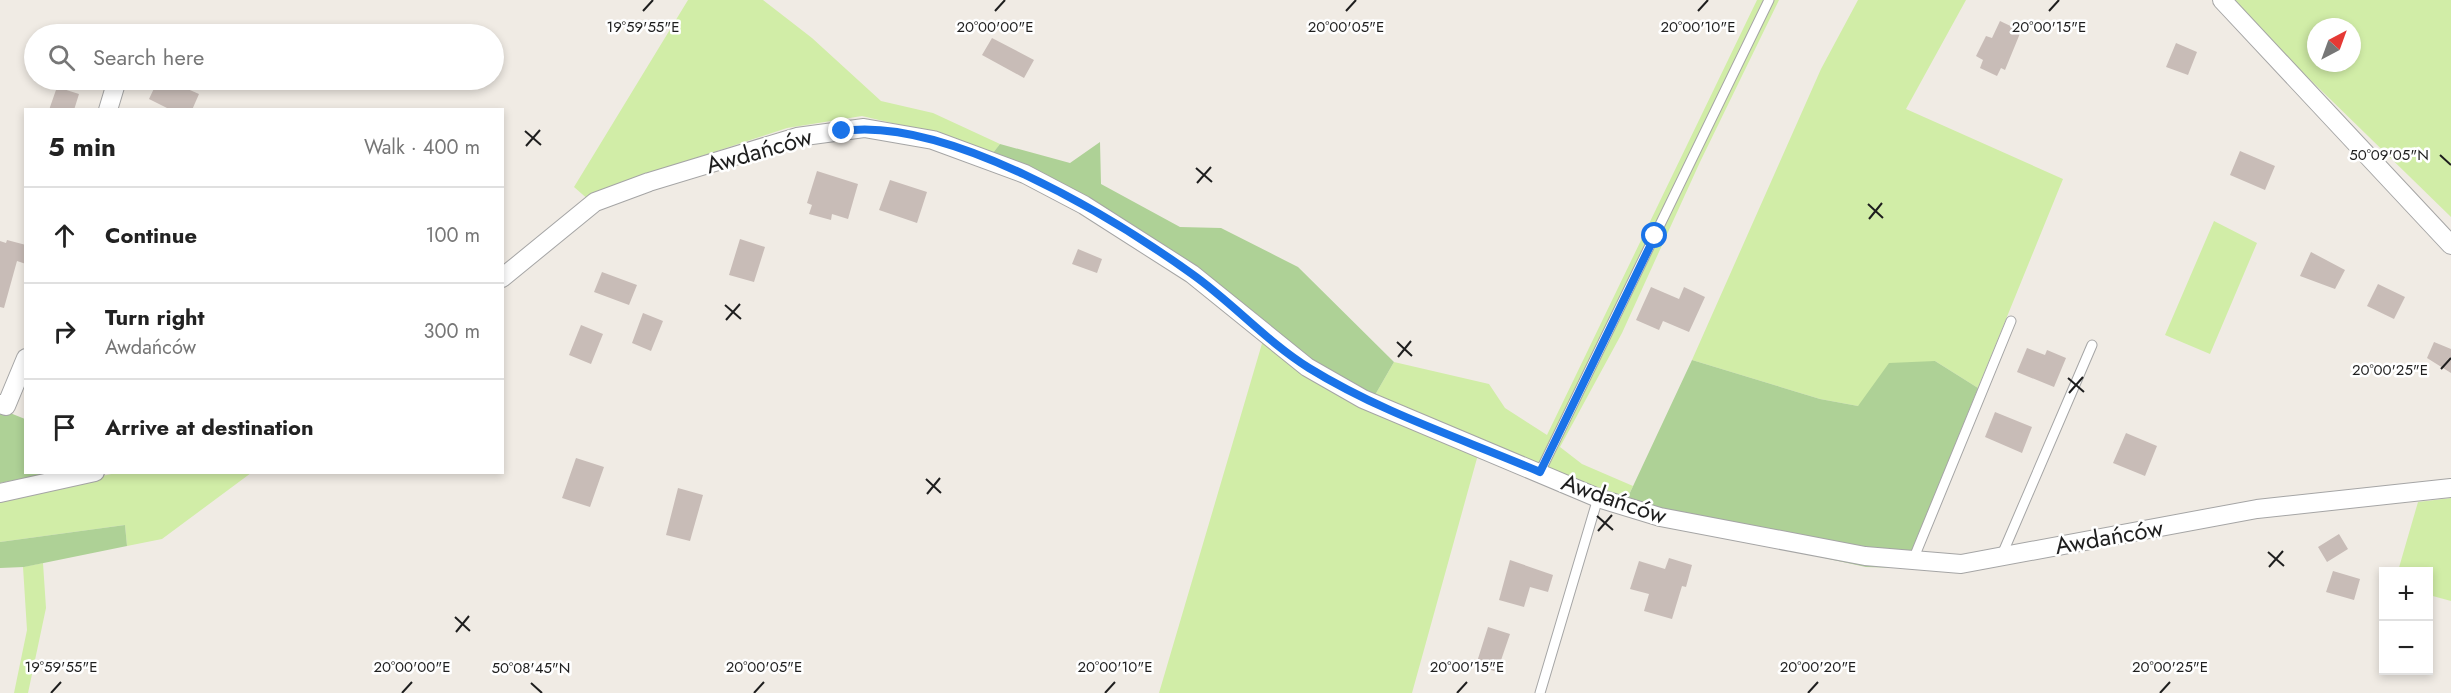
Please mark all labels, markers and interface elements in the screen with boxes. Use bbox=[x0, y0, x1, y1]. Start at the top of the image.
text: 19°59'55"E bbox=[606, 16, 680, 38]
text: 20°00'00"E bbox=[956, 16, 1034, 38]
text: 20°00'05"E bbox=[1308, 16, 1384, 38]
text: 20°00'10"E bbox=[1661, 16, 1735, 38]
text: 20°00'15"E bbox=[2012, 16, 2086, 38]
north arrow bbox=[2307, 18, 2361, 72]
search box bbox=[24, 24, 504, 90]
icon: search bbox=[45, 41, 78, 74]
text: Search here bbox=[93, 41, 204, 73]
route end bbox=[828, 117, 854, 143]
street label: Awdańców bbox=[701, 118, 817, 182]
text: 5 min bbox=[48, 128, 116, 166]
text: Walk · 400 m bbox=[364, 133, 480, 162]
text: 50°09'05"N bbox=[2349, 144, 2429, 166]
icon: ahead bbox=[48, 219, 81, 252]
text: Continue bbox=[105, 219, 197, 251]
text: 100 m bbox=[425, 221, 480, 250]
route start bbox=[1641, 222, 1667, 248]
text: Turn right bbox=[105, 301, 205, 333]
icon: right bbox=[48, 315, 81, 348]
text: 300 m bbox=[423, 317, 480, 346]
text: Awdańców bbox=[105, 333, 196, 362]
text: 20°00'25"E bbox=[2352, 359, 2428, 381]
icon: arrive bbox=[48, 411, 81, 444]
text: Arrive at destination bbox=[105, 411, 314, 443]
street label: Awdańców bbox=[1557, 464, 1672, 533]
street label: Awdańców bbox=[2052, 510, 2166, 563]
map controls bbox=[2379, 567, 2433, 675]
button: + bbox=[2379, 567, 2433, 621]
button: − bbox=[2379, 621, 2433, 675]
text: 19°59'55"E bbox=[24, 656, 98, 678]
text: 20°00'00"E bbox=[373, 656, 451, 678]
text: 20°00'05"E bbox=[726, 656, 802, 678]
text: 20°00'10"E bbox=[1078, 656, 1152, 678]
text: 20°00'15"E bbox=[1430, 656, 1504, 678]
text: 20°00'20"E bbox=[1780, 656, 1856, 678]
text: 20°00'25"E bbox=[2132, 656, 2208, 678]
text: 50°08'45"N bbox=[492, 657, 570, 679]

